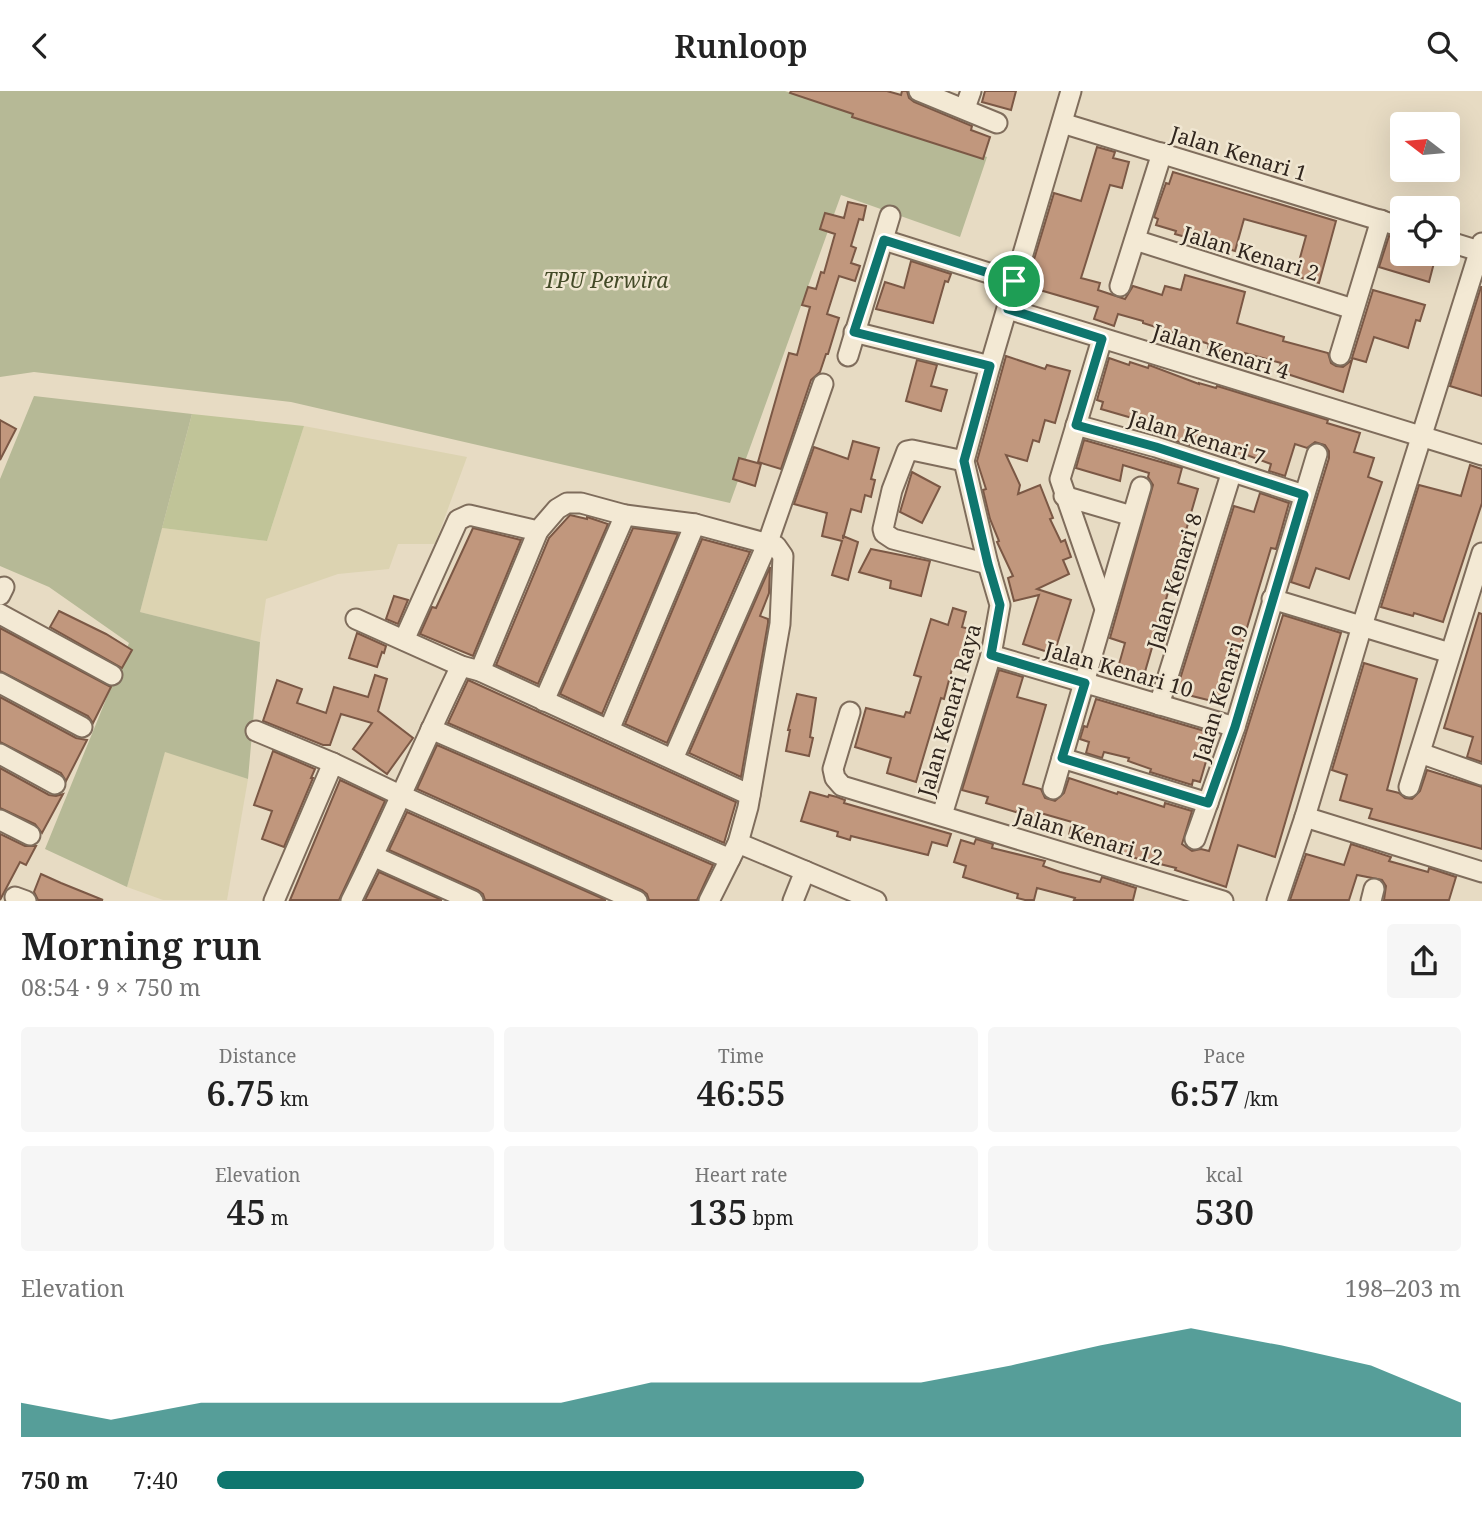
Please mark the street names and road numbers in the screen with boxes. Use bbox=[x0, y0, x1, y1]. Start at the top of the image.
street label: Jalan Kenari 1 bbox=[1166, 119, 1311, 187]
street label: Jalan Kenari 2 bbox=[1178, 219, 1323, 287]
street label: Jalan Kenari 4 bbox=[1148, 317, 1293, 385]
street label: Jalan Kenari 7 bbox=[1124, 403, 1269, 471]
street label: Jalan Kenari 8 bbox=[1140, 509, 1208, 654]
street label: Jalan Kenari Raya bbox=[911, 620, 987, 801]
street label: Jalan Kenari 9 bbox=[1186, 621, 1254, 766]
street label: Jalan Kenari 10 bbox=[1041, 634, 1196, 704]
street label: Jalan Kenari 12 bbox=[1011, 800, 1166, 872]

